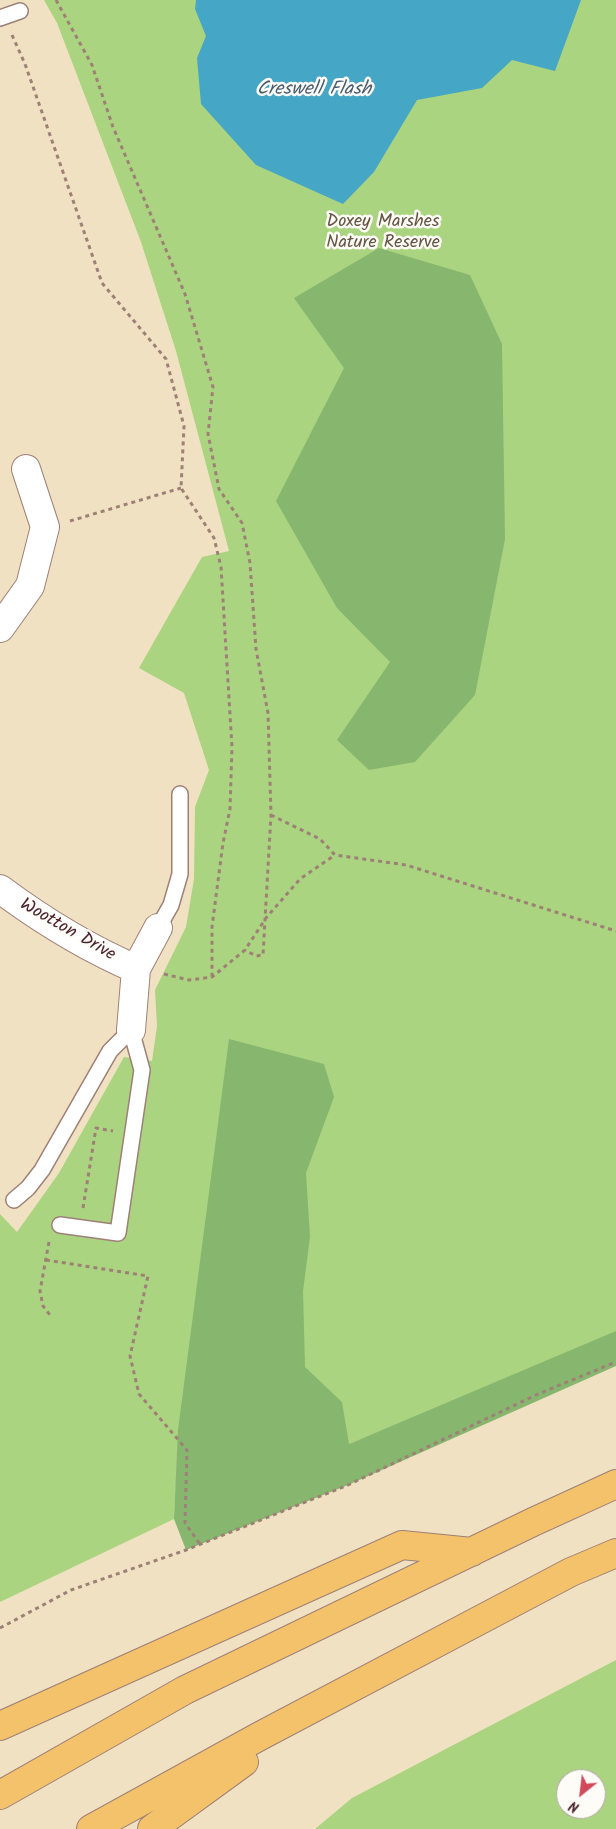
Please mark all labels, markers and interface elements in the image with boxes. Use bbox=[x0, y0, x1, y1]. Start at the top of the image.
water label: Creswell Flash bbox=[257, 80, 371, 102]
park label: Doxey Marshes Nature Reserve bbox=[326, 212, 440, 254]
street label: Wootton Drive bbox=[15, 895, 119, 967]
north arrow bbox=[556, 1769, 606, 1819]
text: N bbox=[565, 1794, 583, 1818]

